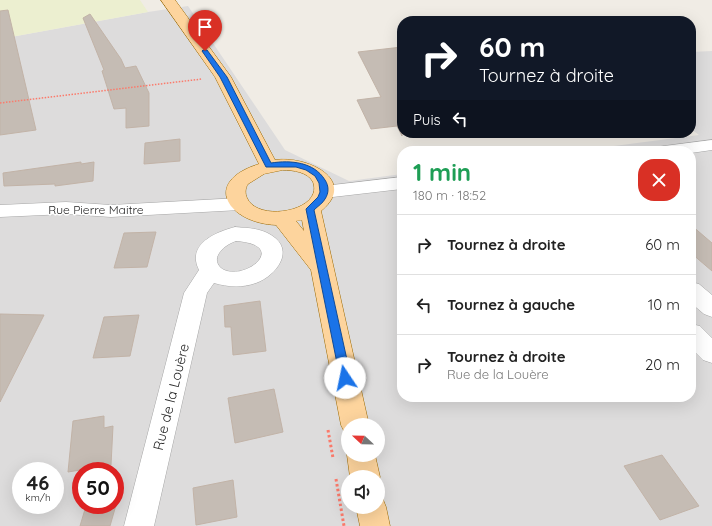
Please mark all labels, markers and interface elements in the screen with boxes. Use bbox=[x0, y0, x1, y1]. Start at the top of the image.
pin bbox=[188, 10, 222, 51]
icon: arrive bbox=[194, 16, 216, 38]
text: 60 m bbox=[479, 29, 545, 64]
icon: right bbox=[413, 32, 465, 84]
text: Tournez à droite bbox=[479, 64, 614, 87]
icon: left bbox=[449, 108, 471, 130]
text: Puis bbox=[413, 110, 441, 129]
text: 1 min bbox=[413, 157, 471, 187]
button: close bbox=[638, 159, 680, 201]
text: 180 m · 18:52 bbox=[413, 187, 486, 203]
street label: Rue Pierre Maitre bbox=[48, 202, 144, 217]
icon: right bbox=[413, 234, 435, 256]
text: Tournez à droite bbox=[447, 235, 566, 254]
text: 60 m bbox=[645, 235, 680, 254]
icon: left bbox=[413, 294, 435, 316]
text: Tournez à gauche bbox=[447, 295, 575, 314]
text: 10 m bbox=[648, 295, 680, 314]
street label: Rue de la Louère bbox=[149, 342, 193, 452]
text: Tournez à droite bbox=[447, 347, 566, 366]
icon: right bbox=[413, 354, 435, 376]
text: 20 m bbox=[645, 355, 680, 374]
position arrow bbox=[324, 357, 366, 399]
text: Rue de la Louère bbox=[447, 366, 549, 382]
north arrow bbox=[341, 418, 385, 462]
map controls bbox=[341, 418, 385, 514]
speed limit sign: 50 bbox=[72, 462, 124, 514]
text: 46 bbox=[27, 470, 49, 495]
button: sound bbox=[341, 470, 385, 514]
text: km/h bbox=[25, 491, 51, 504]

